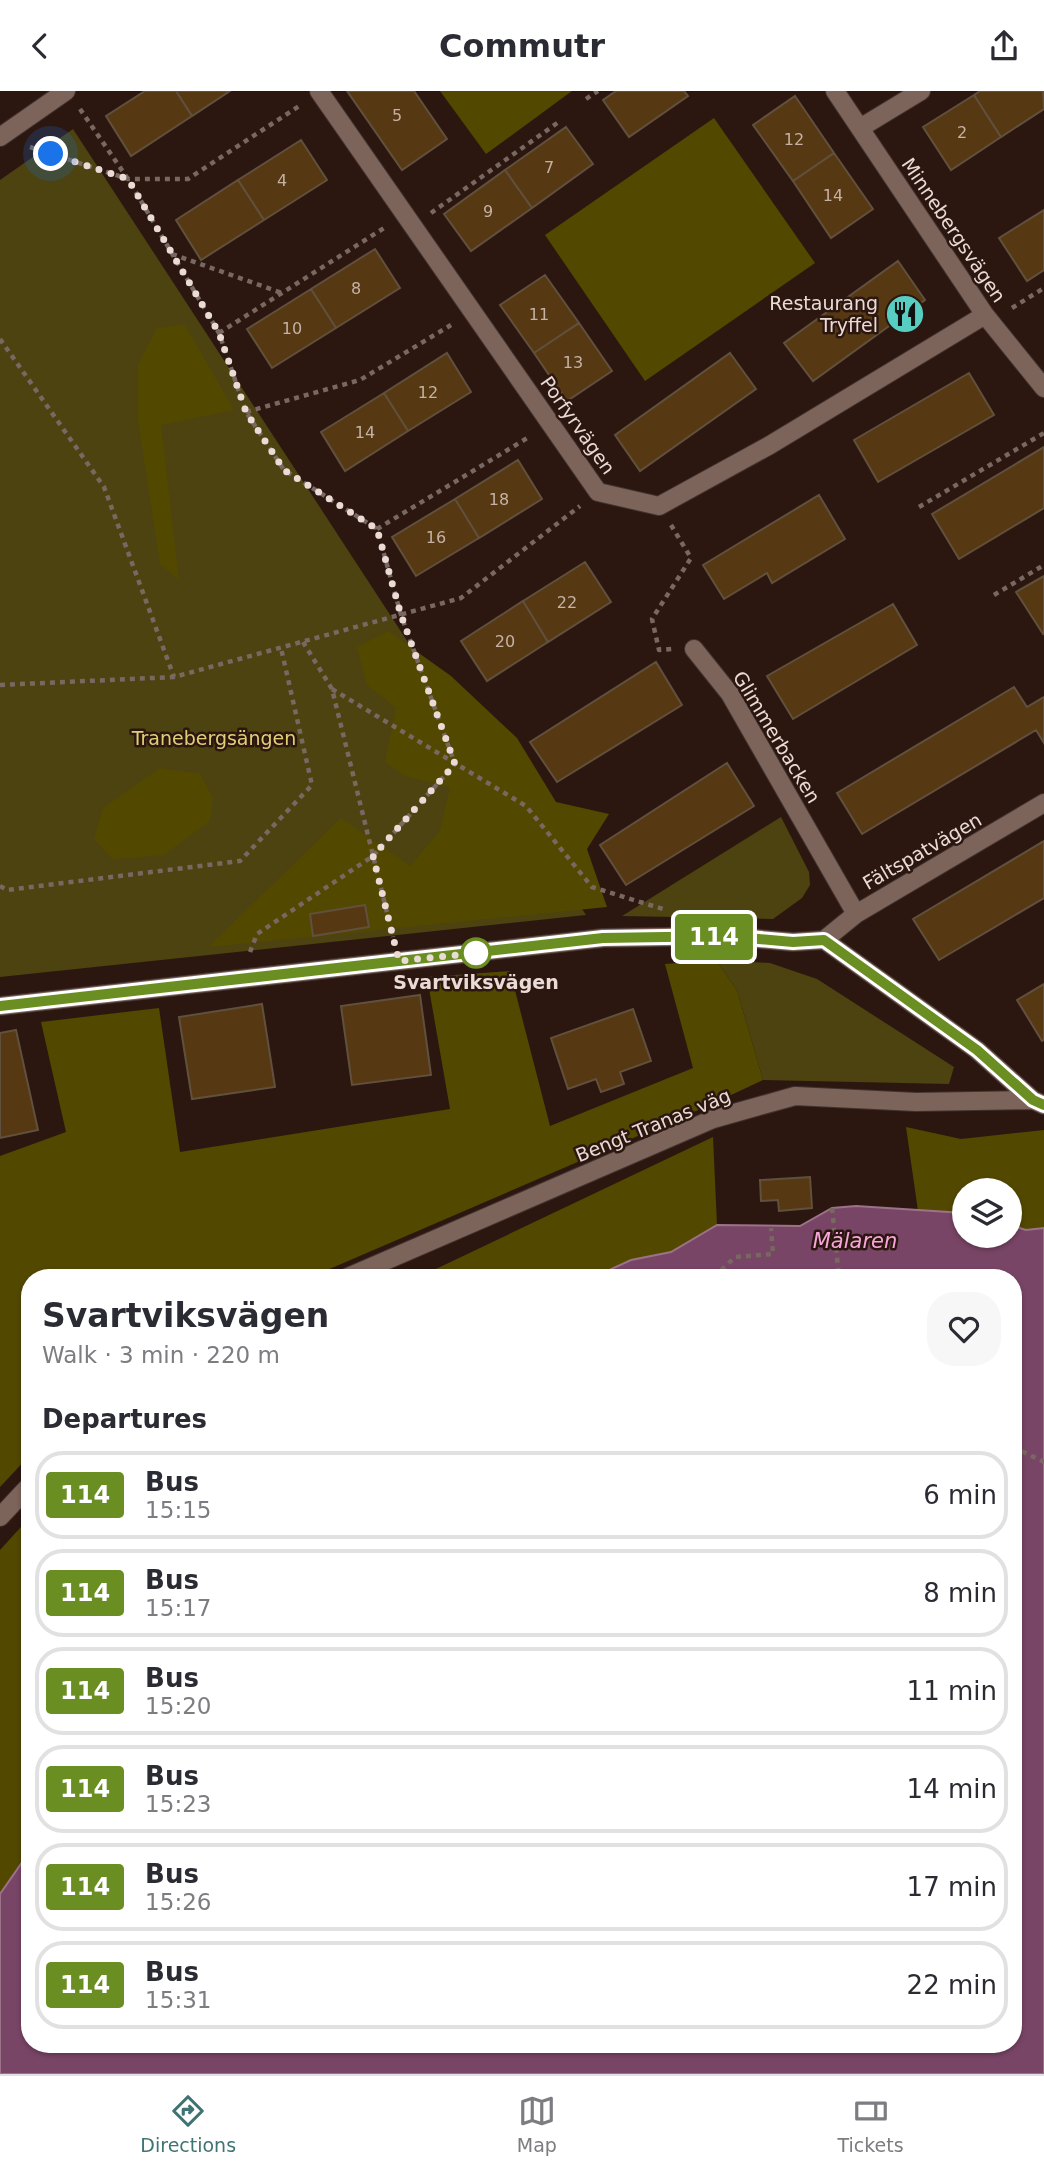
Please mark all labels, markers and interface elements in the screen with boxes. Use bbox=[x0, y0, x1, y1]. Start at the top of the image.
icon: back bbox=[21, 27, 59, 65]
text: Commutr bbox=[439, 27, 605, 65]
icon: share bbox=[985, 27, 1023, 65]
house number: 5 bbox=[392, 106, 402, 125]
house number: 2 bbox=[957, 123, 967, 142]
house number: 12 bbox=[784, 130, 804, 149]
your location bbox=[33, 136, 68, 171]
street label: Minnebergsvägen bbox=[898, 154, 1010, 306]
house number: 7 bbox=[544, 158, 554, 177]
house number: 4 bbox=[277, 171, 287, 190]
house number: 14 bbox=[823, 186, 843, 205]
house number: 9 bbox=[483, 202, 493, 221]
house number: 8 bbox=[351, 279, 361, 298]
place label: Restaurang Tryffel bbox=[769, 292, 878, 336]
restaurant icon: Restaurang Tryffel bbox=[884, 293, 926, 335]
house number: 11 bbox=[529, 305, 549, 324]
house number: 10 bbox=[282, 319, 302, 338]
house number: 13 bbox=[563, 353, 583, 372]
street label: Porfyrvägen bbox=[536, 372, 620, 478]
house number: 12 bbox=[418, 383, 438, 402]
house number: 14 bbox=[355, 423, 375, 442]
house number: 18 bbox=[489, 490, 509, 509]
house number: 16 bbox=[426, 528, 446, 547]
house number: 22 bbox=[557, 593, 577, 612]
house number: 20 bbox=[495, 632, 515, 651]
street label: Glimmerbacken bbox=[729, 667, 825, 807]
park label: Tranebergsängen bbox=[131, 727, 296, 749]
street label: Fältspatvägen bbox=[859, 808, 985, 894]
line badge: 114 bbox=[674, 914, 754, 960]
text: 114 bbox=[689, 923, 739, 951]
marker: Svartviksvägen bbox=[461, 938, 491, 968]
place label: Svartviksvägen bbox=[393, 971, 559, 993]
street label: Bengt Tranas väg bbox=[572, 1084, 734, 1166]
map controls bbox=[952, 1178, 1022, 1248]
button: layers bbox=[952, 1178, 1022, 1248]
water label: Mälaren bbox=[813, 1229, 897, 1253]
button: heart bbox=[927, 1292, 1001, 1366]
text: Svartviksvägen bbox=[42, 1296, 329, 1335]
text: Walk · 3 min · 220 m bbox=[42, 1342, 280, 1368]
text: Departures bbox=[42, 1404, 207, 1434]
text: Bus bbox=[145, 1467, 199, 1497]
text: 6 min bbox=[923, 1480, 997, 1510]
text: 114 bbox=[60, 1481, 110, 1509]
text: 15:15 bbox=[145, 1497, 211, 1523]
text: Bus bbox=[145, 1565, 199, 1595]
text: 8 min bbox=[923, 1578, 997, 1608]
text: 114 bbox=[60, 1579, 110, 1607]
text: 15:17 bbox=[145, 1595, 211, 1621]
text: Bus bbox=[145, 1663, 199, 1693]
text: 11 min bbox=[907, 1676, 997, 1706]
text: 114 bbox=[60, 1677, 110, 1705]
text: 15:20 bbox=[145, 1693, 211, 1719]
text: Bus bbox=[145, 1761, 199, 1791]
text: 14 min bbox=[907, 1774, 997, 1804]
text: 114 bbox=[60, 1775, 110, 1803]
text: 15:23 bbox=[145, 1791, 211, 1817]
text: Bus bbox=[145, 1859, 199, 1889]
text: 17 min bbox=[907, 1872, 997, 1902]
text: 114 bbox=[60, 1873, 110, 1901]
text: 15:26 bbox=[145, 1889, 211, 1915]
text: Bus bbox=[145, 1957, 199, 1987]
text: 22 min bbox=[907, 1970, 997, 2000]
text: 114 bbox=[60, 1971, 110, 1999]
text: 15:31 bbox=[145, 1987, 211, 2013]
tab: Directions bbox=[140, 2092, 236, 2156]
tab: Map bbox=[517, 2092, 557, 2156]
tab: Tickets bbox=[838, 2092, 904, 2156]

